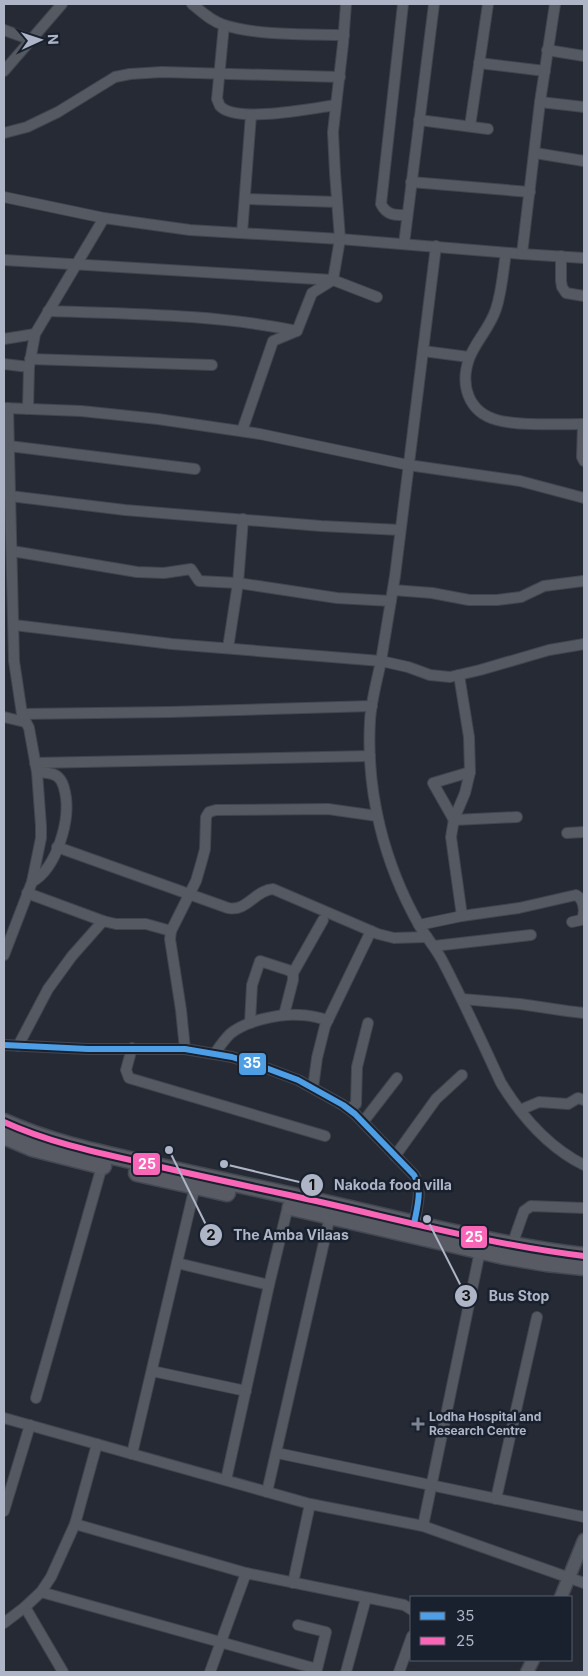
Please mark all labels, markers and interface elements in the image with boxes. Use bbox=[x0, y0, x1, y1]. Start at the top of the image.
north arrow bbox=[15, 15, 65, 65]
text: N bbox=[45, 34, 62, 45]
line badge: 35 bbox=[238, 1052, 267, 1076]
text: 35 bbox=[243, 1054, 261, 1071]
line badge: 25 bbox=[132, 1152, 161, 1176]
text: 25 bbox=[138, 1155, 156, 1172]
callout: Nakoda food villa bbox=[299, 1170, 462, 1199]
text: 1 bbox=[309, 1175, 315, 1194]
text: Nakoda food villa bbox=[334, 1176, 452, 1193]
callout: The Amba Vilaas bbox=[199, 1221, 359, 1250]
text: 2 bbox=[206, 1225, 216, 1244]
line badge: 25 bbox=[460, 1225, 488, 1249]
text: The Amba Vilaas bbox=[233, 1226, 349, 1243]
text: 25 bbox=[465, 1228, 483, 1245]
callout: Bus Stop bbox=[454, 1281, 559, 1310]
text: 3 bbox=[461, 1286, 471, 1305]
text: Bus Stop bbox=[489, 1287, 550, 1304]
place label: Lodha Hospital and Research Centre bbox=[429, 1409, 541, 1438]
marker: Lodha Hospital and Research Centre bbox=[411, 1417, 425, 1431]
legend bbox=[410, 1596, 573, 1661]
text: 35 bbox=[456, 1606, 474, 1625]
text: 25 bbox=[456, 1631, 474, 1650]

